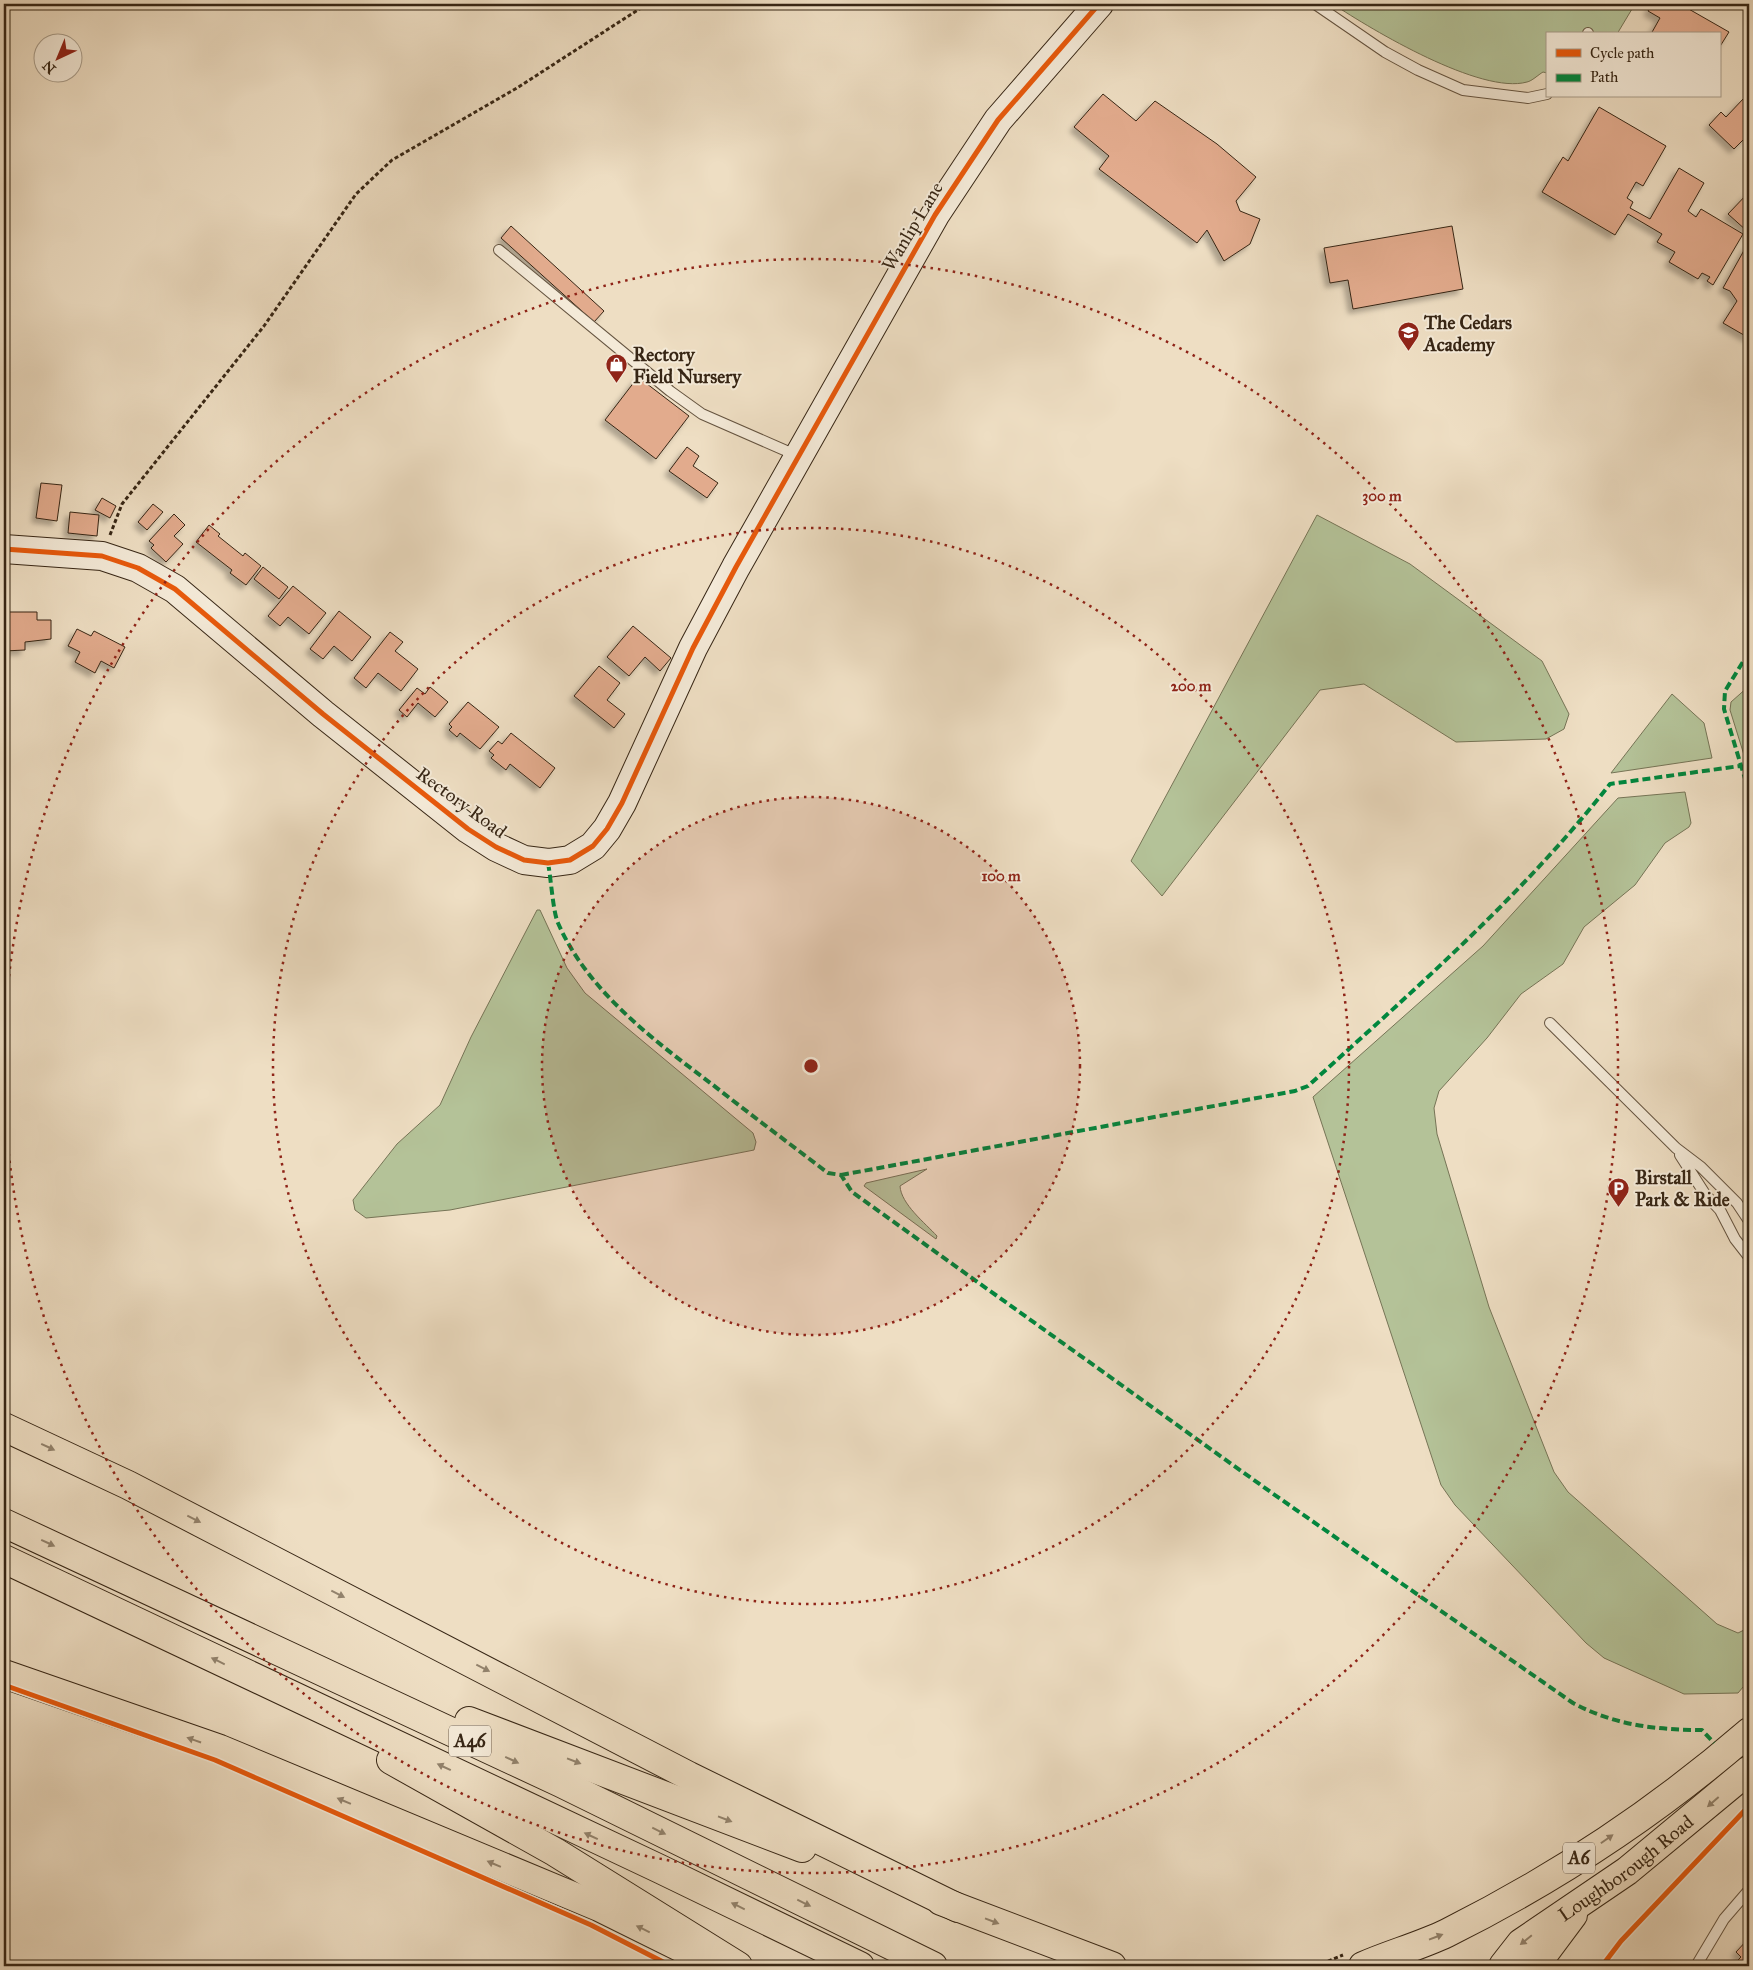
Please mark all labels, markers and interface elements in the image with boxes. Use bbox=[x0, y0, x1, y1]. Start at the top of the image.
north arrow bbox=[32, 32, 82, 82]
legend bbox=[1546, 32, 1720, 98]
text: Cycle path bbox=[1590, 44, 1655, 62]
text: N bbox=[39, 57, 59, 77]
text: Path bbox=[1590, 68, 1619, 86]
street label: Wanlip Lane bbox=[877, 178, 948, 275]
place label: The Cedars Academy bbox=[1422, 311, 1512, 357]
school or university icon: The Cedars Academy bbox=[1396, 321, 1420, 352]
place label: Rectory Field Nursery bbox=[633, 343, 742, 389]
shop icon: Rectory Field Nursery bbox=[605, 353, 629, 384]
text: 300 m bbox=[1362, 487, 1402, 506]
text: 200 m bbox=[1171, 677, 1212, 695]
street label: Rectory Road bbox=[412, 762, 512, 843]
text: 100 m bbox=[981, 867, 1021, 885]
centre of rings bbox=[802, 1057, 820, 1075]
place label: Birstall Park & Ride bbox=[1635, 1166, 1730, 1211]
parking icon: Birstall Park & Ride bbox=[1607, 1176, 1631, 1207]
one-way arrow bbox=[41, 1444, 55, 1452]
one-way arrow bbox=[187, 1515, 201, 1523]
one-way arrow bbox=[41, 1540, 55, 1548]
one-way arrow bbox=[331, 1590, 345, 1598]
one-way arrow bbox=[210, 1657, 225, 1666]
one-way arrow bbox=[475, 1664, 490, 1672]
road number: A46 bbox=[449, 1725, 491, 1756]
one-way arrow bbox=[186, 1736, 201, 1744]
one-way arrow bbox=[505, 1757, 519, 1765]
one-way arrow bbox=[566, 1758, 581, 1766]
one-way arrow bbox=[437, 1763, 451, 1771]
one-way arrow bbox=[1707, 1796, 1719, 1808]
one-way arrow bbox=[337, 1797, 352, 1804]
street label: Loughborough Road bbox=[1554, 1810, 1698, 1926]
one-way arrow bbox=[718, 1816, 733, 1823]
one-way arrow bbox=[651, 1827, 666, 1835]
one-way arrow bbox=[584, 1832, 598, 1840]
one-way arrow bbox=[1600, 1834, 1614, 1844]
road number: A6 bbox=[1563, 1842, 1595, 1874]
one-way arrow bbox=[487, 1859, 501, 1867]
one-way arrow bbox=[797, 1899, 811, 1907]
one-way arrow bbox=[731, 1902, 745, 1910]
one-way arrow bbox=[985, 1917, 999, 1925]
one-way arrow bbox=[636, 1925, 650, 1933]
one-way arrow bbox=[1429, 1933, 1444, 1941]
one-way arrow bbox=[1520, 1935, 1533, 1946]

